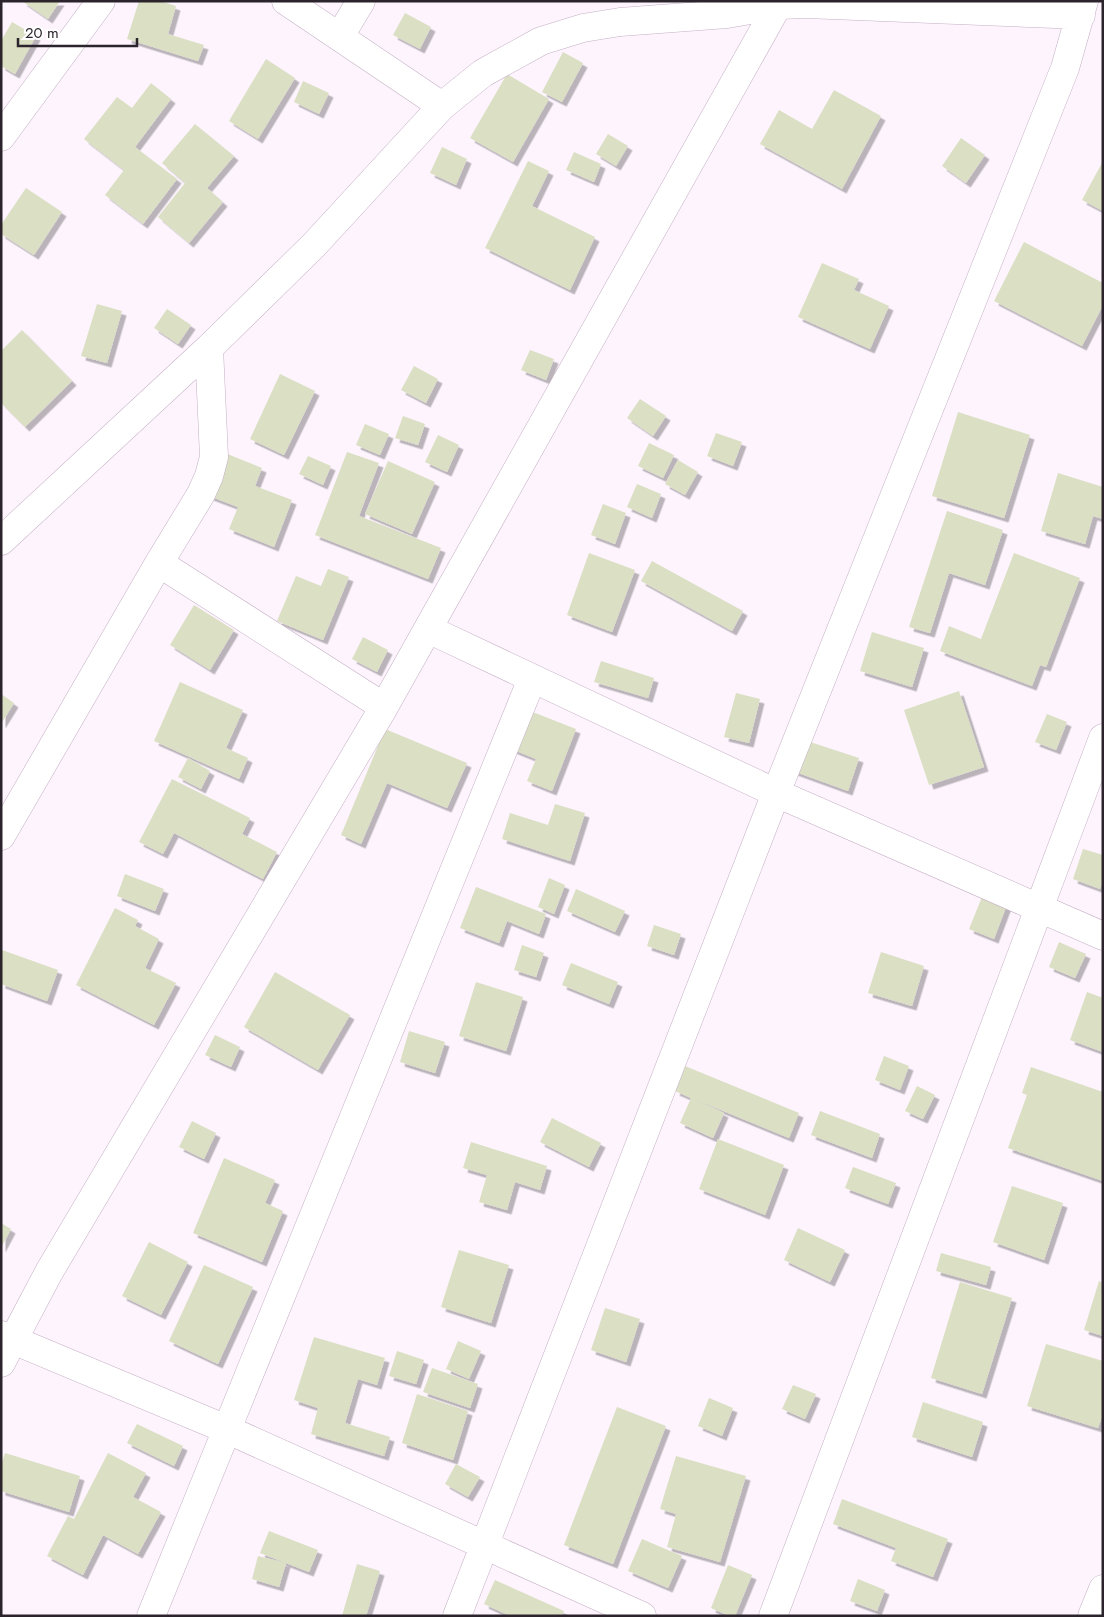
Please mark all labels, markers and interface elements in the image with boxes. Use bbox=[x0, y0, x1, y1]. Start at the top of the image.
scale bar bbox=[18, 15, 136, 47]
text: 20 m bbox=[25, 22, 59, 44]

